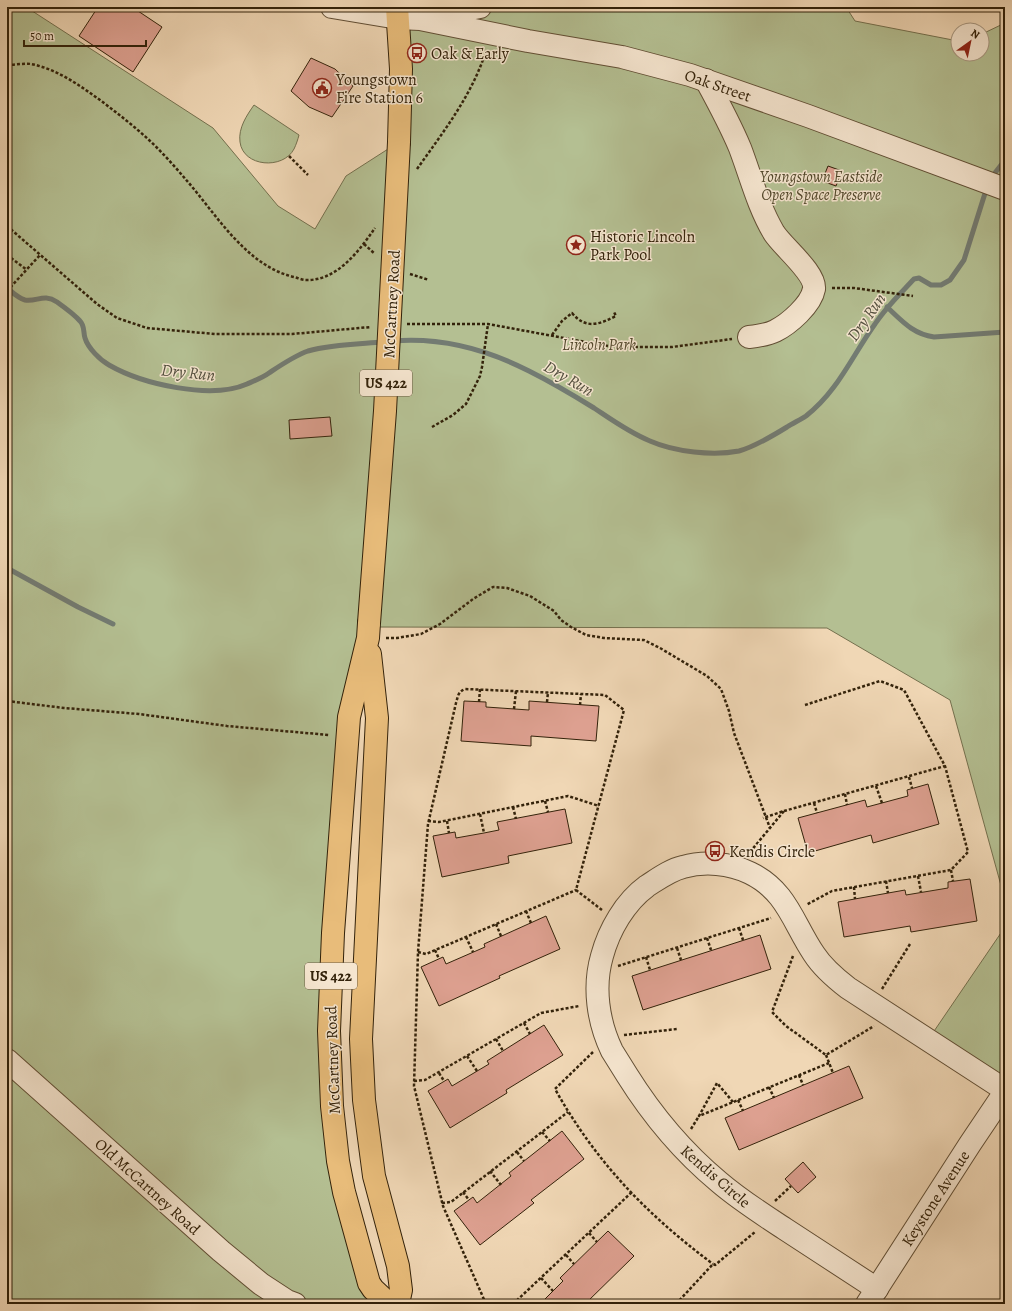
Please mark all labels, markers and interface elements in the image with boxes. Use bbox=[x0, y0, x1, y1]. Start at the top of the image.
scale bar bbox=[24, 22, 146, 48]
north arrow bbox=[950, 22, 990, 62]
text: N bbox=[968, 26, 983, 43]
text: 50 m bbox=[30, 28, 54, 44]
bus stop icon: Oak & Early bbox=[406, 42, 428, 64]
place label: Oak & Early bbox=[431, 43, 510, 65]
street label: Oak Street bbox=[681, 64, 754, 108]
place label: Youngstown Fire Station 6 bbox=[335, 69, 423, 109]
public building icon: Youngstown Fire Station 6 bbox=[311, 77, 333, 99]
park label: Youngstown Eastside Open Space Preserve bbox=[760, 166, 883, 206]
place label: Historic Lincoln Park Pool bbox=[590, 226, 695, 266]
place icon: Historic Lincoln Park Pool bbox=[565, 234, 587, 256]
street label: McCartney Road bbox=[378, 249, 406, 359]
water label: Dry Run bbox=[841, 289, 891, 346]
park label: Lincoln Park bbox=[562, 334, 636, 356]
water label: Dry Run bbox=[540, 355, 598, 402]
water label: Dry Run bbox=[160, 358, 216, 387]
road number: US 422 bbox=[360, 370, 412, 396]
bus stop icon: Kendis Circle bbox=[704, 840, 726, 862]
place label: Kendis Circle bbox=[729, 841, 815, 863]
road number: US 422 bbox=[305, 963, 357, 989]
street label: McCartney Road bbox=[320, 1005, 346, 1115]
street label: Old McCartney Road bbox=[90, 1133, 205, 1240]
street label: Kendis Circle bbox=[676, 1140, 755, 1213]
street label: Keystone Avenue bbox=[897, 1146, 975, 1251]

